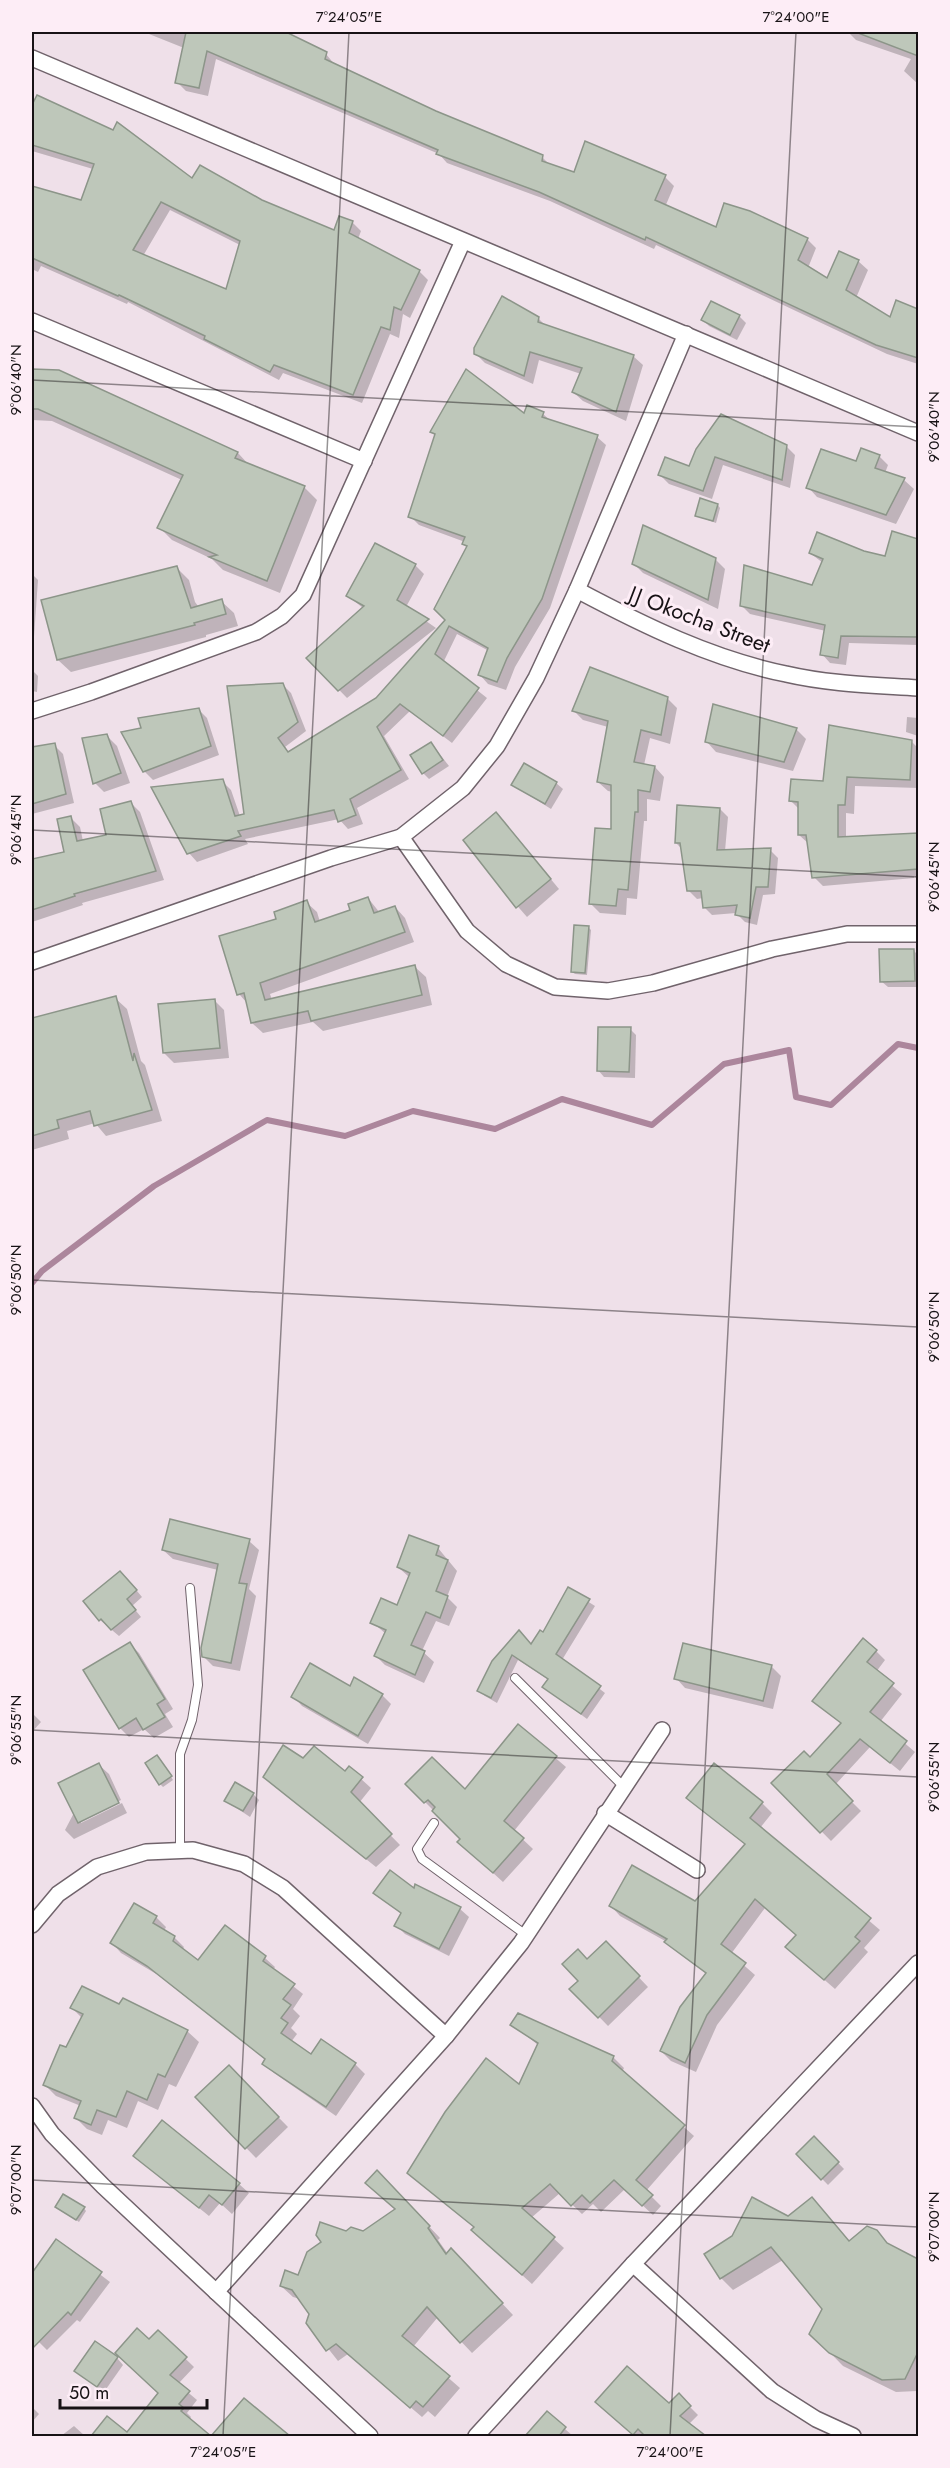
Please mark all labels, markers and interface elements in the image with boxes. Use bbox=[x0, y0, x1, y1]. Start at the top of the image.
text: 7°24'05"E bbox=[316, 6, 382, 28]
text: 7°24'00"E bbox=[763, 6, 829, 28]
text: 9°06'40"N bbox=[5, 344, 27, 416]
text: 9°06'40"N bbox=[923, 391, 945, 463]
street label: JJ Okocha Street bbox=[622, 576, 776, 661]
text: 9°06'45"N bbox=[5, 795, 27, 865]
text: 9°06'45"N bbox=[923, 842, 945, 912]
text: 9°06'50"N bbox=[5, 1245, 27, 1315]
text: 9°06'50"N bbox=[923, 1292, 945, 1362]
text: 9°06'55"N bbox=[5, 1695, 27, 1765]
text: 9°06'55"N bbox=[923, 1742, 945, 1812]
text: 9°07'00"N bbox=[5, 2145, 27, 2215]
text: 9°07'00"N bbox=[923, 2192, 945, 2262]
scale bar bbox=[60, 2372, 207, 2410]
text: 50 m bbox=[69, 2380, 109, 2406]
text: 7°24'05"E bbox=[190, 2441, 256, 2463]
text: 7°24'00"E bbox=[637, 2441, 703, 2463]

